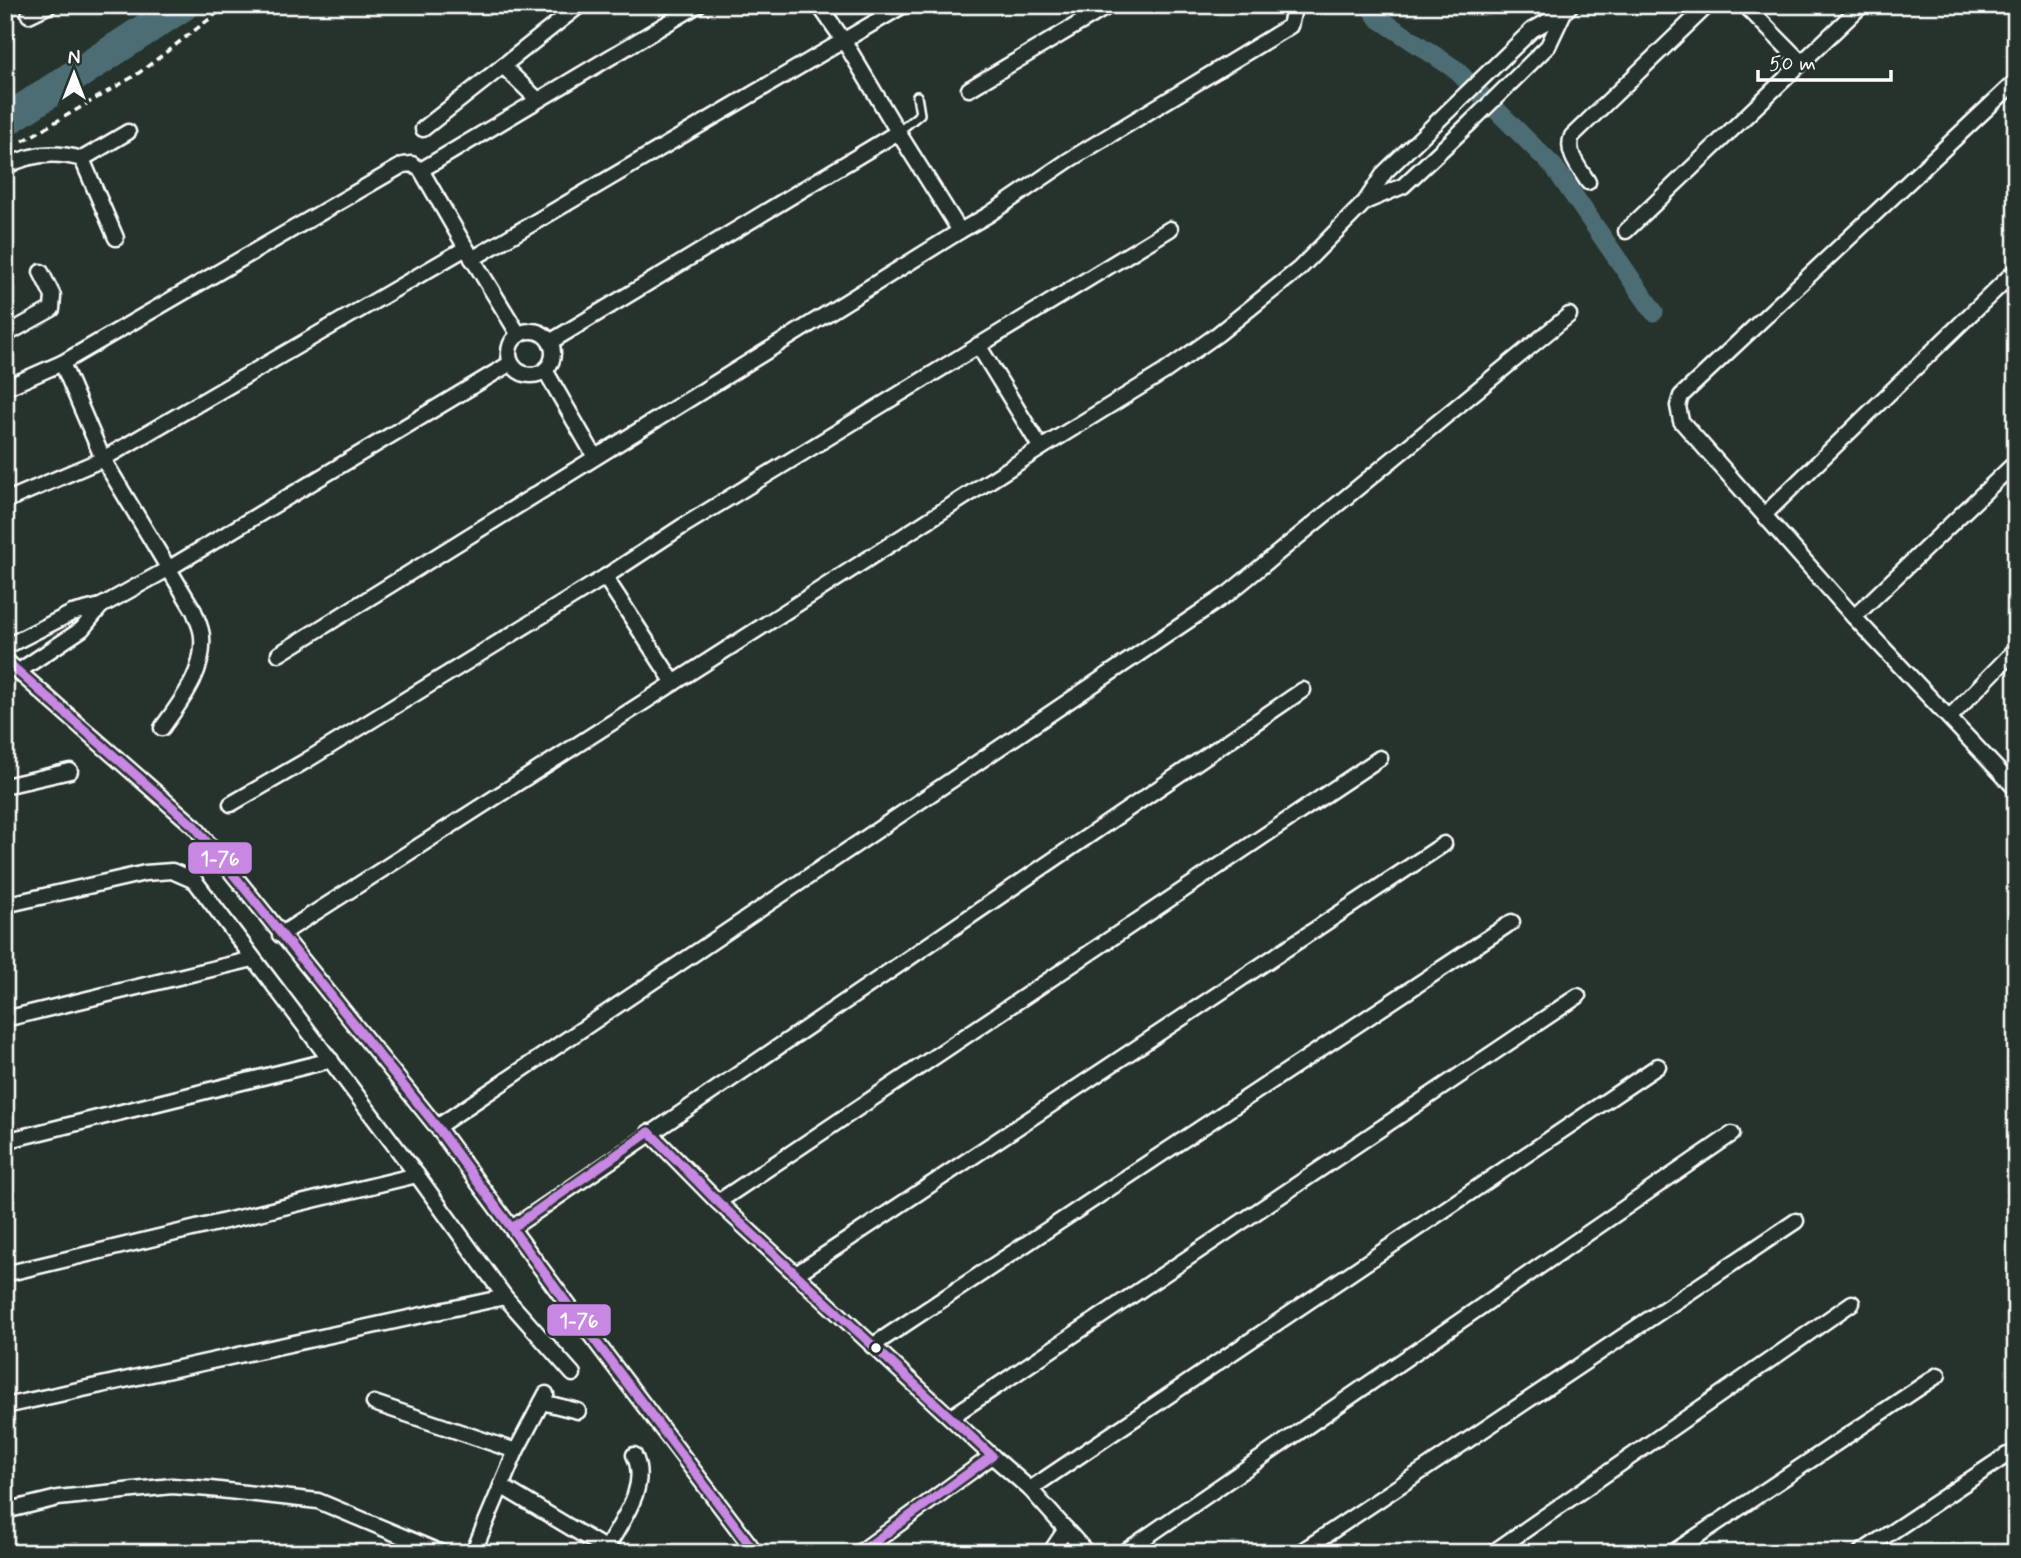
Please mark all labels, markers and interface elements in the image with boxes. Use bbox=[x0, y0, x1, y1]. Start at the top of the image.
north arrow bbox=[38, 38, 108, 108]
scale bar bbox=[1758, 38, 1892, 82]
text: N bbox=[68, 46, 80, 71]
text: 50 m bbox=[1769, 50, 1816, 78]
line badge: 1-76 bbox=[187, 841, 253, 875]
text: 1-76 bbox=[200, 847, 240, 872]
line badge: 1-76 bbox=[546, 1303, 612, 1337]
text: 1-76 bbox=[559, 1309, 599, 1334]
unlabelled marker bbox=[869, 1341, 883, 1355]

